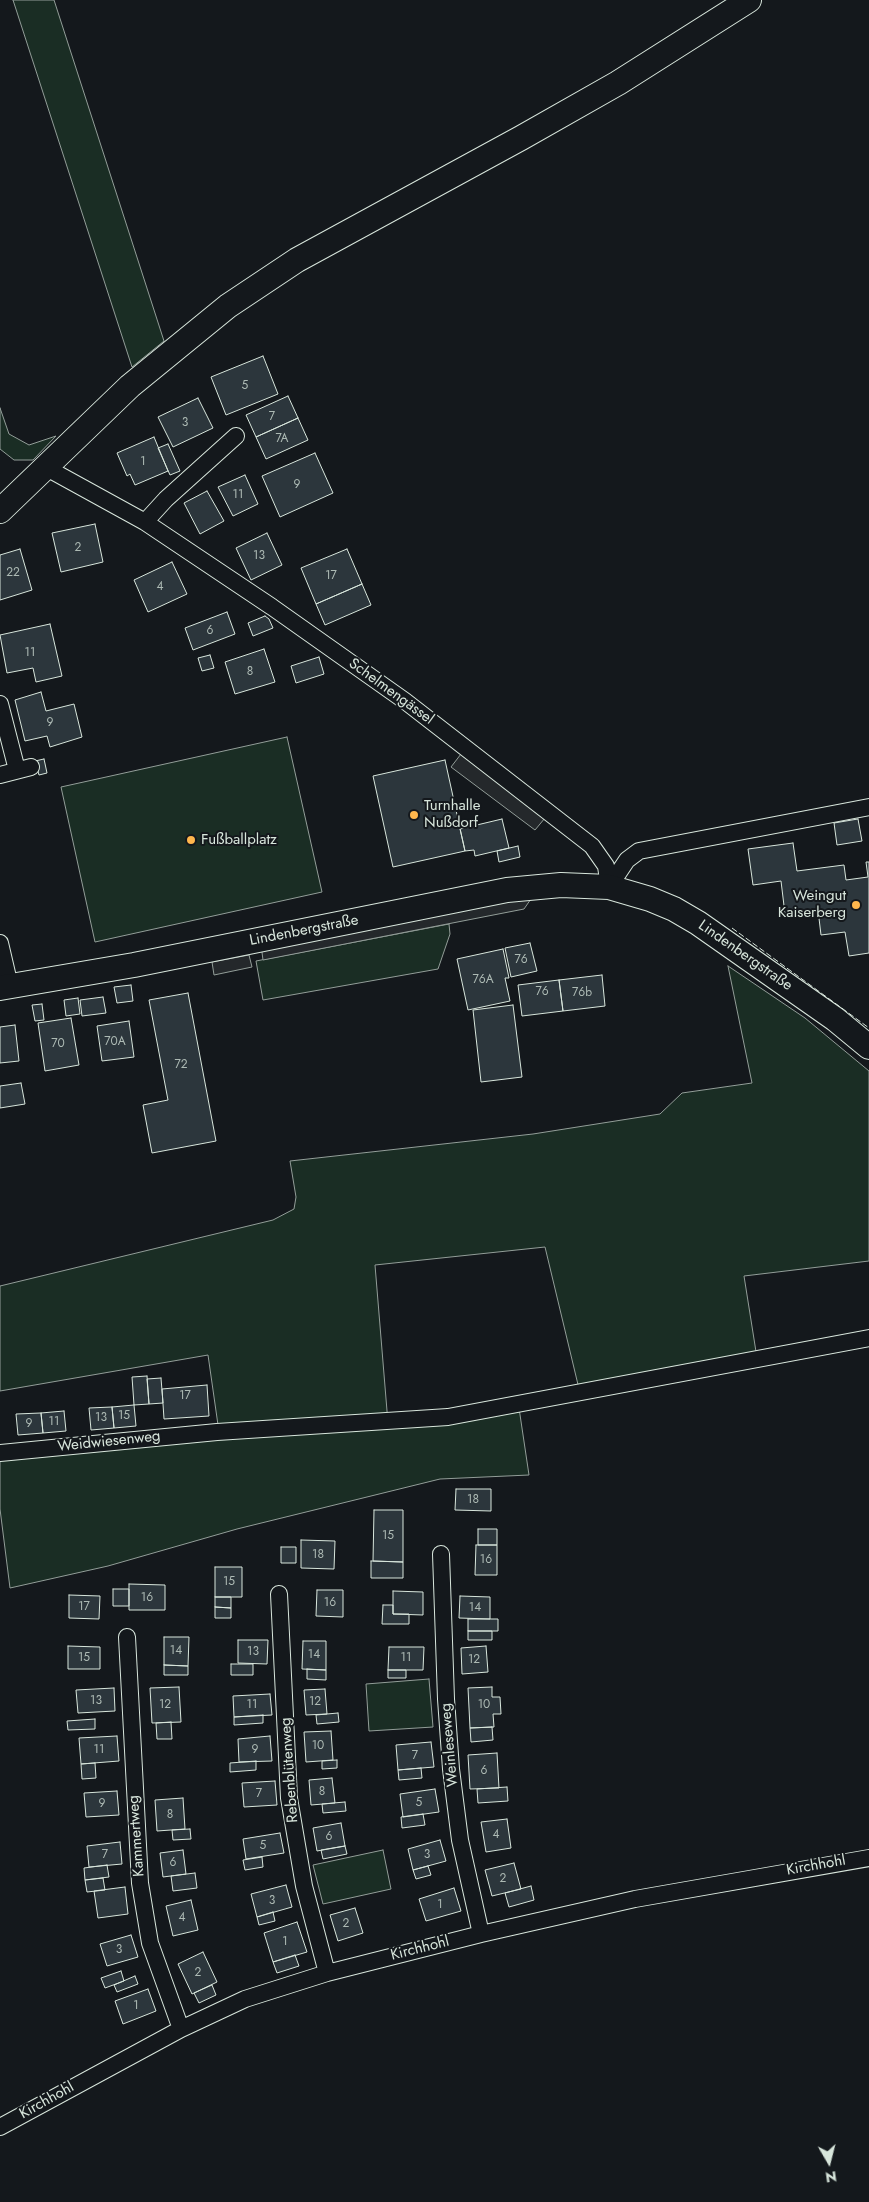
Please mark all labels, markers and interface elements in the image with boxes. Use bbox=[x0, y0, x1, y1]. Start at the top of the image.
house number: 5 bbox=[242, 379, 248, 393]
house number: 7 bbox=[269, 410, 275, 424]
house number: 3 bbox=[182, 416, 188, 430]
house number: 7A bbox=[275, 432, 289, 446]
house number: 1 bbox=[140, 455, 146, 469]
house number: 9 bbox=[294, 478, 300, 492]
house number: 11 bbox=[233, 488, 243, 502]
house number: 2 bbox=[75, 541, 81, 555]
house number: 13 bbox=[253, 549, 265, 563]
house number: 22 bbox=[6, 566, 20, 580]
house number: 17 bbox=[325, 569, 337, 583]
house number: 4 bbox=[157, 580, 163, 594]
house number: 6 bbox=[207, 624, 213, 638]
house number: 11 bbox=[25, 646, 35, 660]
street label: Schelmengässel bbox=[345, 655, 437, 729]
house number: 8 bbox=[247, 665, 253, 679]
house number: 9 bbox=[47, 716, 53, 730]
place label: Turnhalle Nußdorf bbox=[424, 797, 480, 832]
marker: Turnhalle Nußdorf bbox=[408, 809, 420, 821]
place label: Fußballplatz bbox=[201, 831, 277, 849]
marker: Fußballplatz bbox=[185, 834, 197, 846]
place label: Weingut Kaiserberg bbox=[778, 887, 846, 922]
marker: Weingut Kaiserberg bbox=[850, 899, 862, 911]
street label: Lindenbergstraße bbox=[248, 912, 360, 950]
street label: Lindenbergstraße bbox=[695, 917, 795, 995]
house number: 76 bbox=[514, 953, 528, 967]
house number: 76A bbox=[472, 973, 494, 987]
house number: 76 bbox=[535, 985, 549, 999]
house number: 76b bbox=[572, 986, 592, 1000]
house number: 70A bbox=[104, 1035, 126, 1049]
house number: 70 bbox=[51, 1037, 65, 1051]
house number: 72 bbox=[174, 1058, 188, 1072]
house number: 17 bbox=[179, 1389, 191, 1403]
house number: 15 bbox=[118, 1409, 130, 1423]
house number: 13 bbox=[95, 1411, 107, 1425]
house number: 11 bbox=[49, 1415, 59, 1429]
house number: 9 bbox=[26, 1417, 32, 1431]
street label: Weidwiesenweg bbox=[57, 1428, 161, 1456]
house number: 18 bbox=[467, 1493, 479, 1507]
house number: 15 bbox=[382, 1529, 394, 1543]
house number: 18 bbox=[312, 1548, 324, 1562]
house number: 16 bbox=[480, 1553, 492, 1567]
house number: 15 bbox=[223, 1575, 235, 1589]
house number: 16 bbox=[141, 1591, 153, 1605]
house number: 16 bbox=[324, 1596, 336, 1610]
house number: 17 bbox=[78, 1600, 90, 1614]
house number: 14 bbox=[469, 1601, 481, 1615]
house number: 14 bbox=[170, 1644, 182, 1658]
house number: 13 bbox=[247, 1645, 259, 1659]
house number: 14 bbox=[308, 1648, 320, 1662]
house number: 15 bbox=[78, 1651, 90, 1665]
house number: 11 bbox=[401, 1651, 411, 1665]
house number: 12 bbox=[468, 1653, 480, 1667]
house number: 13 bbox=[90, 1694, 102, 1708]
house number: 12 bbox=[309, 1695, 321, 1709]
house number: 12 bbox=[159, 1698, 171, 1712]
house number: 11 bbox=[247, 1698, 257, 1712]
house number: 10 bbox=[478, 1698, 490, 1712]
street label: Weinleseweg bbox=[437, 1702, 463, 1788]
street label: Rebenblütenweg bbox=[277, 1717, 303, 1823]
house number: 10 bbox=[312, 1739, 324, 1753]
house number: 11 bbox=[94, 1743, 104, 1757]
house number: 9 bbox=[252, 1743, 258, 1757]
house number: 7 bbox=[412, 1749, 418, 1763]
house number: 6 bbox=[481, 1764, 487, 1778]
house number: 8 bbox=[319, 1785, 325, 1799]
house number: 7 bbox=[256, 1787, 262, 1801]
street label: Kammertweg bbox=[125, 1795, 149, 1877]
house number: 5 bbox=[416, 1796, 422, 1810]
house number: 9 bbox=[99, 1797, 105, 1811]
house number: 8 bbox=[167, 1808, 173, 1822]
house number: 4 bbox=[493, 1828, 499, 1842]
house number: 6 bbox=[326, 1830, 332, 1844]
house number: 5 bbox=[260, 1839, 266, 1853]
house number: 7 bbox=[102, 1848, 108, 1862]
house number: 3 bbox=[424, 1848, 430, 1862]
street label: Kirchhohl bbox=[785, 1852, 847, 1880]
house number: 6 bbox=[170, 1856, 176, 1870]
house number: 2 bbox=[500, 1872, 506, 1886]
house number: 3 bbox=[269, 1894, 275, 1908]
house number: 1 bbox=[437, 1898, 443, 1912]
house number: 4 bbox=[179, 1911, 185, 1925]
house number: 2 bbox=[343, 1917, 349, 1931]
street label: Kirchhohl bbox=[389, 1933, 451, 1965]
house number: 1 bbox=[282, 1935, 288, 1949]
house number: 3 bbox=[116, 1943, 122, 1957]
house number: 2 bbox=[195, 1966, 201, 1980]
house number: 1 bbox=[133, 1999, 139, 2013]
street label: Kirchhohl bbox=[17, 2079, 77, 2123]
north arrow bbox=[804, 2137, 854, 2187]
text: N bbox=[824, 2166, 838, 2188]

